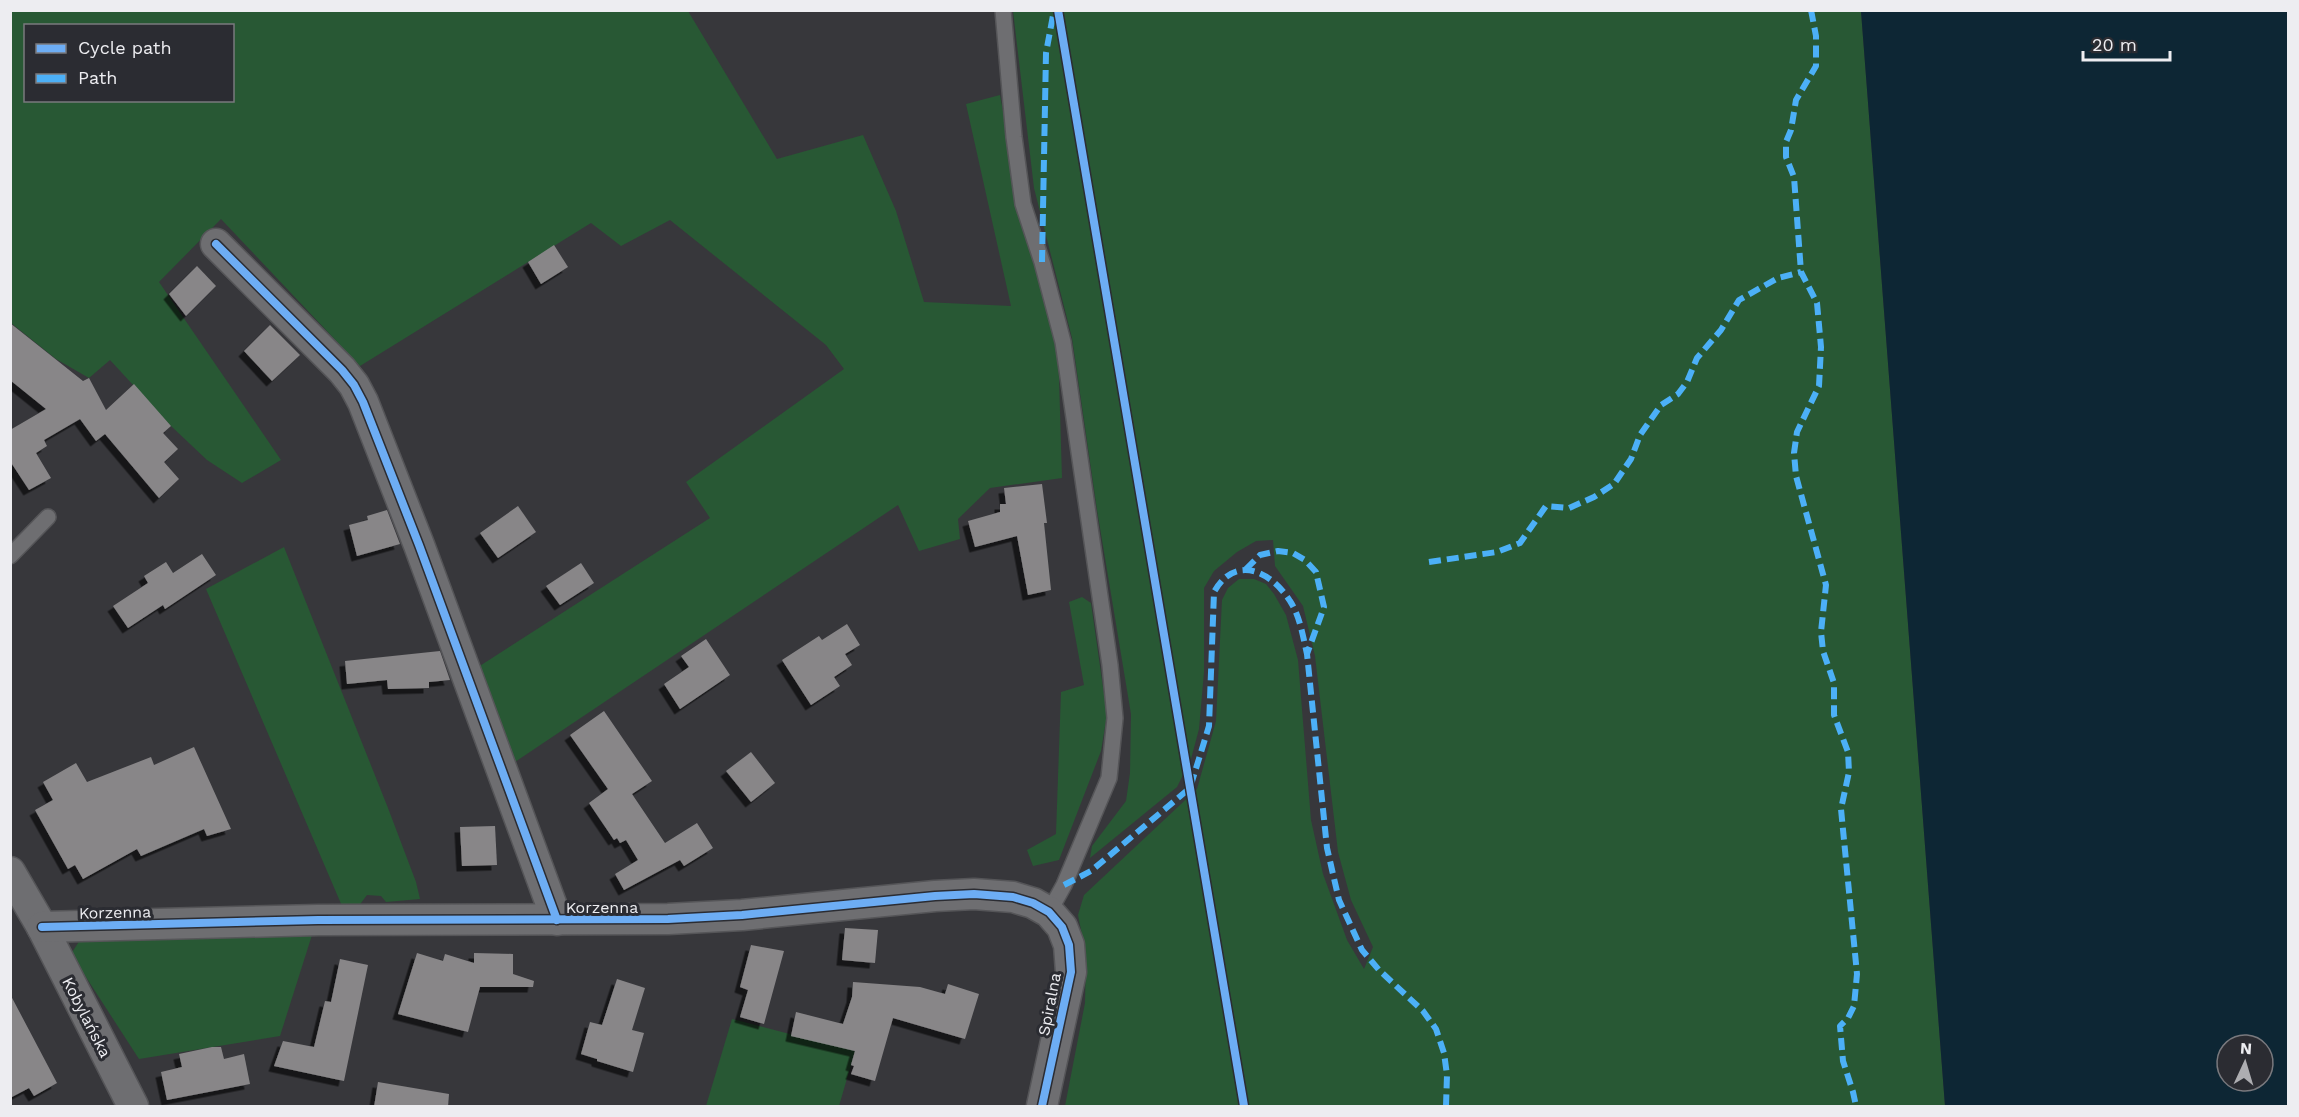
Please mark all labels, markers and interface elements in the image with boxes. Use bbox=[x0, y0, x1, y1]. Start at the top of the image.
legend bbox=[24, 24, 234, 102]
scale bar bbox=[2083, 24, 2170, 62]
text: 20 m bbox=[2092, 34, 2137, 55]
text: Cycle path bbox=[78, 37, 172, 58]
text: Path bbox=[78, 67, 118, 88]
street label: Korzenna bbox=[566, 898, 638, 917]
street label: Korzenna bbox=[79, 902, 151, 923]
street label: Spiralna bbox=[1034, 971, 1065, 1037]
street label: Kobylańska bbox=[58, 974, 115, 1061]
north arrow bbox=[2215, 1033, 2275, 1093]
text: N bbox=[2239, 1039, 2253, 1058]

